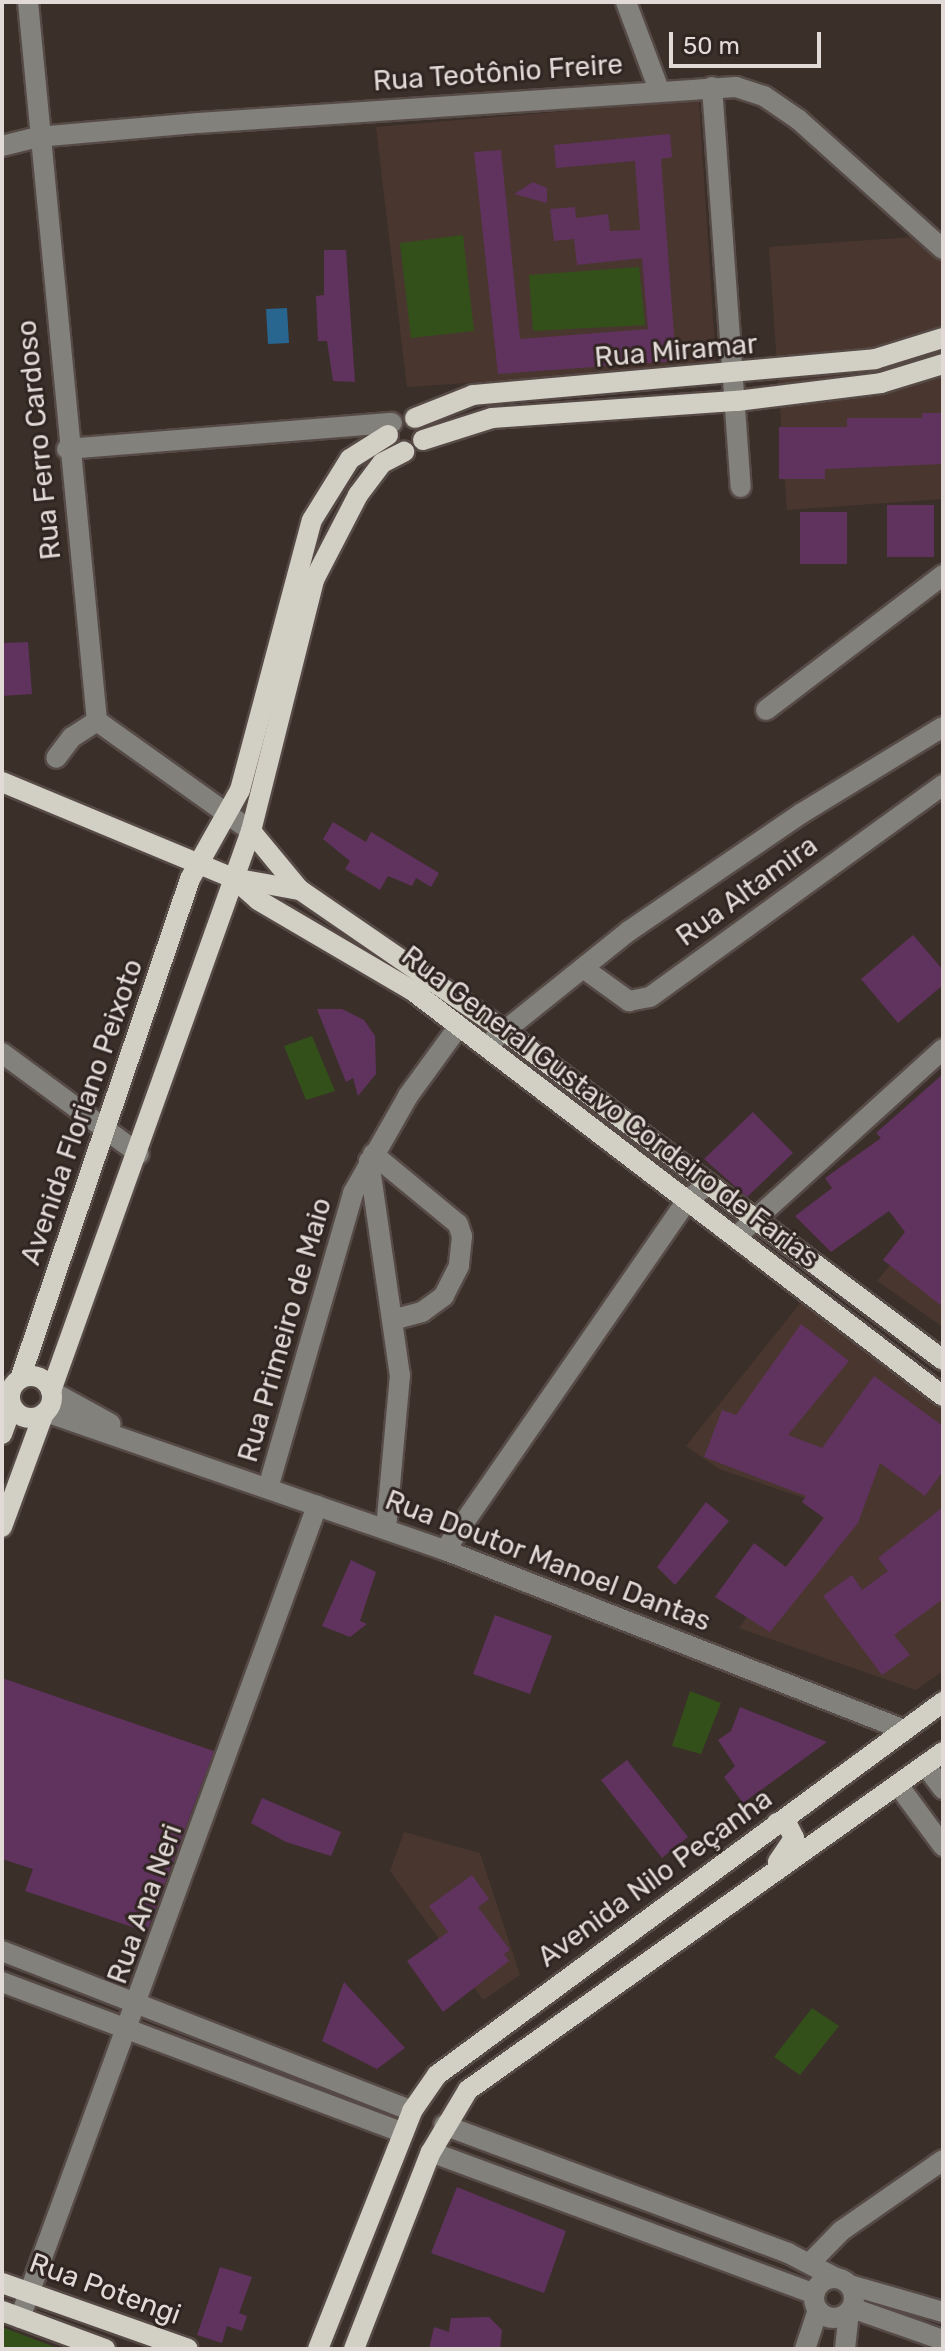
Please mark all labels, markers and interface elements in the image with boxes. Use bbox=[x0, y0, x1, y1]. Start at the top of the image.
scale bar bbox=[673, 16, 825, 66]
text: 50 m bbox=[683, 32, 740, 60]
street label: Rua Teotônio Freire bbox=[372, 47, 624, 99]
street label: Rua Ferro Cardoso bbox=[10, 319, 68, 561]
street label: Rua Miramar bbox=[593, 327, 759, 375]
street label: Rua Altamira bbox=[670, 828, 824, 954]
street label: Rua General Gustavo Cordeiro de Farias bbox=[395, 939, 825, 1275]
street label: Avenida Floriano Peixoto bbox=[14, 955, 150, 1269]
street label: Rua Primeiro de Maio bbox=[231, 1194, 339, 1466]
street label: Rua Doutor Manoel Dantas bbox=[380, 1483, 716, 1639]
street label: Avenida Nilo Peçanha bbox=[531, 1782, 779, 1974]
street label: Rua Ana Neri bbox=[100, 1819, 190, 1989]
street label: Rua Potengi bbox=[25, 2246, 185, 2332]

